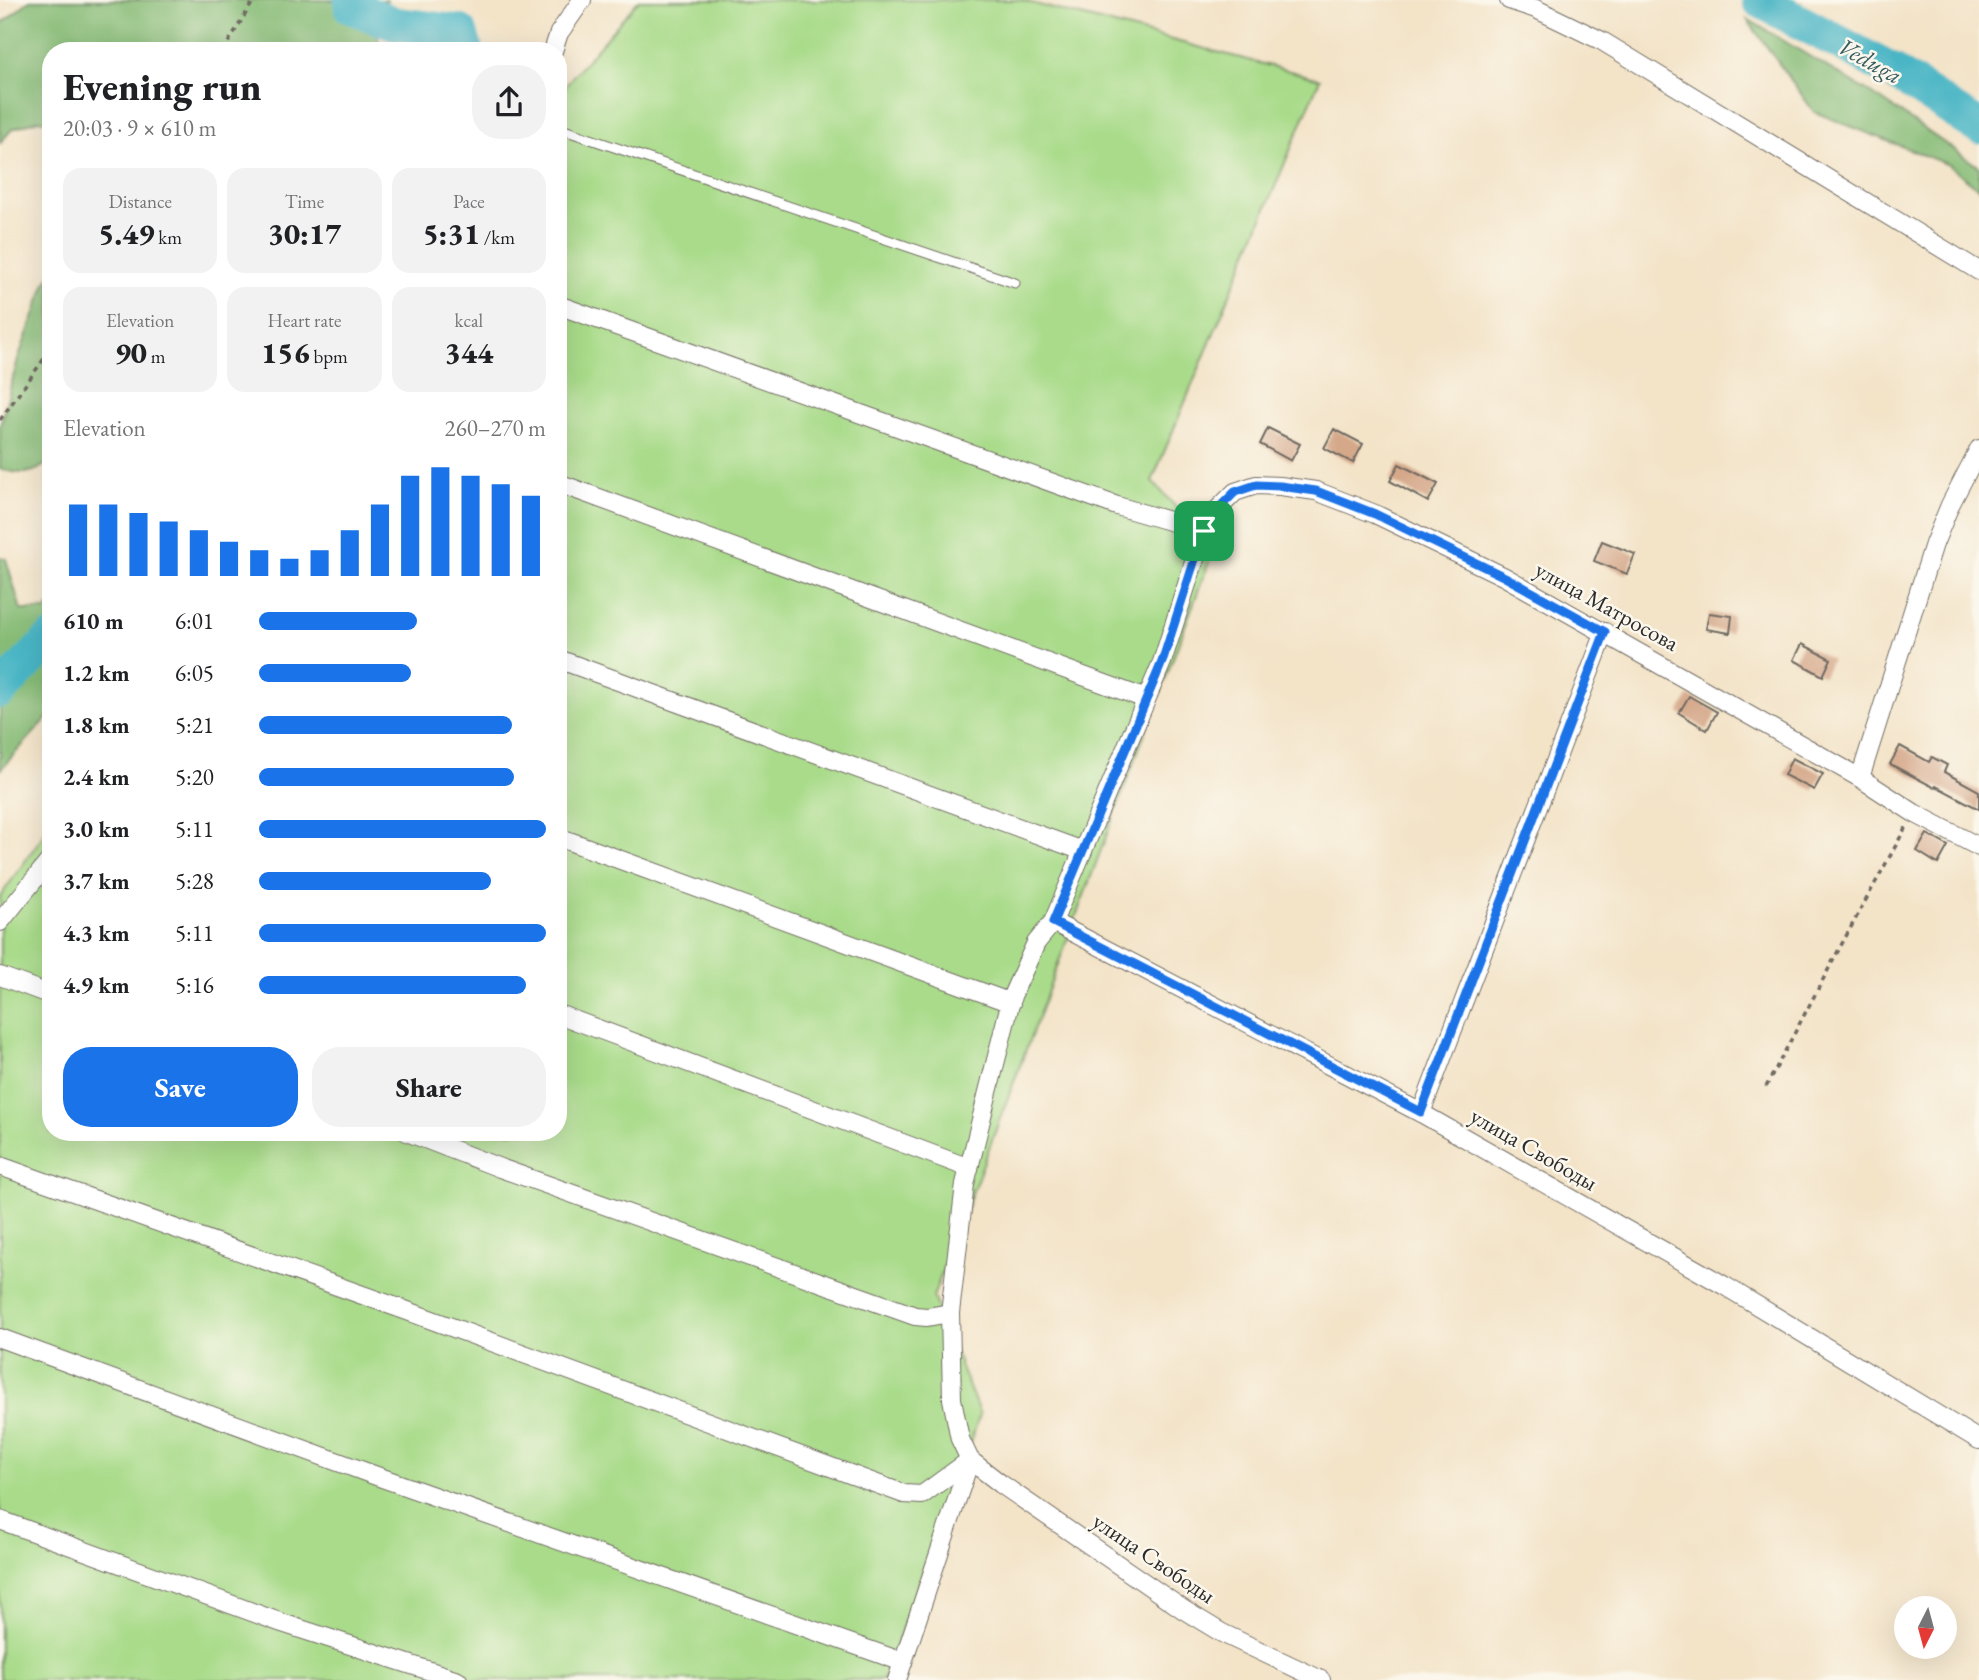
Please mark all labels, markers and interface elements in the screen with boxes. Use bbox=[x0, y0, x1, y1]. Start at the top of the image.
water label: Veduga bbox=[1833, 31, 1907, 91]
text: Evening run bbox=[63, 62, 261, 111]
button: share bbox=[472, 65, 546, 139]
text: 20:03 · 9 × 610 m bbox=[63, 113, 216, 143]
text: Distance bbox=[108, 189, 172, 214]
text: Time bbox=[285, 189, 324, 214]
text: Pace bbox=[453, 189, 485, 214]
text: 5.49 bbox=[98, 214, 154, 253]
text: 30:17 bbox=[268, 214, 341, 253]
text: 5:31 bbox=[423, 214, 480, 253]
text: km bbox=[154, 225, 182, 250]
text: /km bbox=[480, 225, 515, 250]
text: Elevation bbox=[106, 308, 174, 333]
text: Heart rate bbox=[268, 308, 341, 333]
text: kcal bbox=[455, 308, 483, 333]
text: 90 bbox=[115, 333, 147, 372]
text: 156 bbox=[261, 333, 310, 372]
text: 344 bbox=[445, 333, 493, 372]
text: m bbox=[147, 344, 166, 369]
text: bpm bbox=[310, 344, 348, 369]
text: Elevation bbox=[63, 413, 146, 443]
text: 260–270 m bbox=[445, 413, 546, 443]
pin bbox=[1174, 501, 1234, 561]
icon: arrive bbox=[1185, 512, 1223, 550]
street label: улица Матросова bbox=[1530, 554, 1685, 658]
text: 610 m bbox=[63, 606, 124, 636]
text: 6:01 bbox=[175, 606, 214, 636]
text: 1.2 km bbox=[63, 658, 130, 688]
text: 6:05 bbox=[175, 658, 214, 688]
text: 1.8 km bbox=[63, 710, 130, 740]
text: 5:21 bbox=[175, 710, 214, 740]
text: 2.4 km bbox=[63, 762, 130, 792]
text: 5:20 bbox=[175, 762, 214, 792]
text: 3.0 km bbox=[63, 814, 130, 844]
text: 5:11 bbox=[175, 814, 214, 844]
text: 3.7 km bbox=[63, 866, 130, 896]
text: 5:28 bbox=[175, 866, 214, 896]
text: 4.3 km bbox=[63, 918, 130, 948]
text: 5:11 bbox=[175, 918, 214, 948]
text: 4.9 km bbox=[63, 970, 130, 1000]
text: 5:16 bbox=[175, 970, 214, 1000]
button: Save bbox=[63, 1047, 298, 1127]
button: Share bbox=[312, 1047, 546, 1127]
street label: улица Свободы bbox=[1465, 1101, 1603, 1197]
street label: улица Свободы bbox=[1087, 1506, 1221, 1610]
north arrow bbox=[1894, 1596, 1956, 1659]
map controls bbox=[1894, 1596, 1957, 1659]

